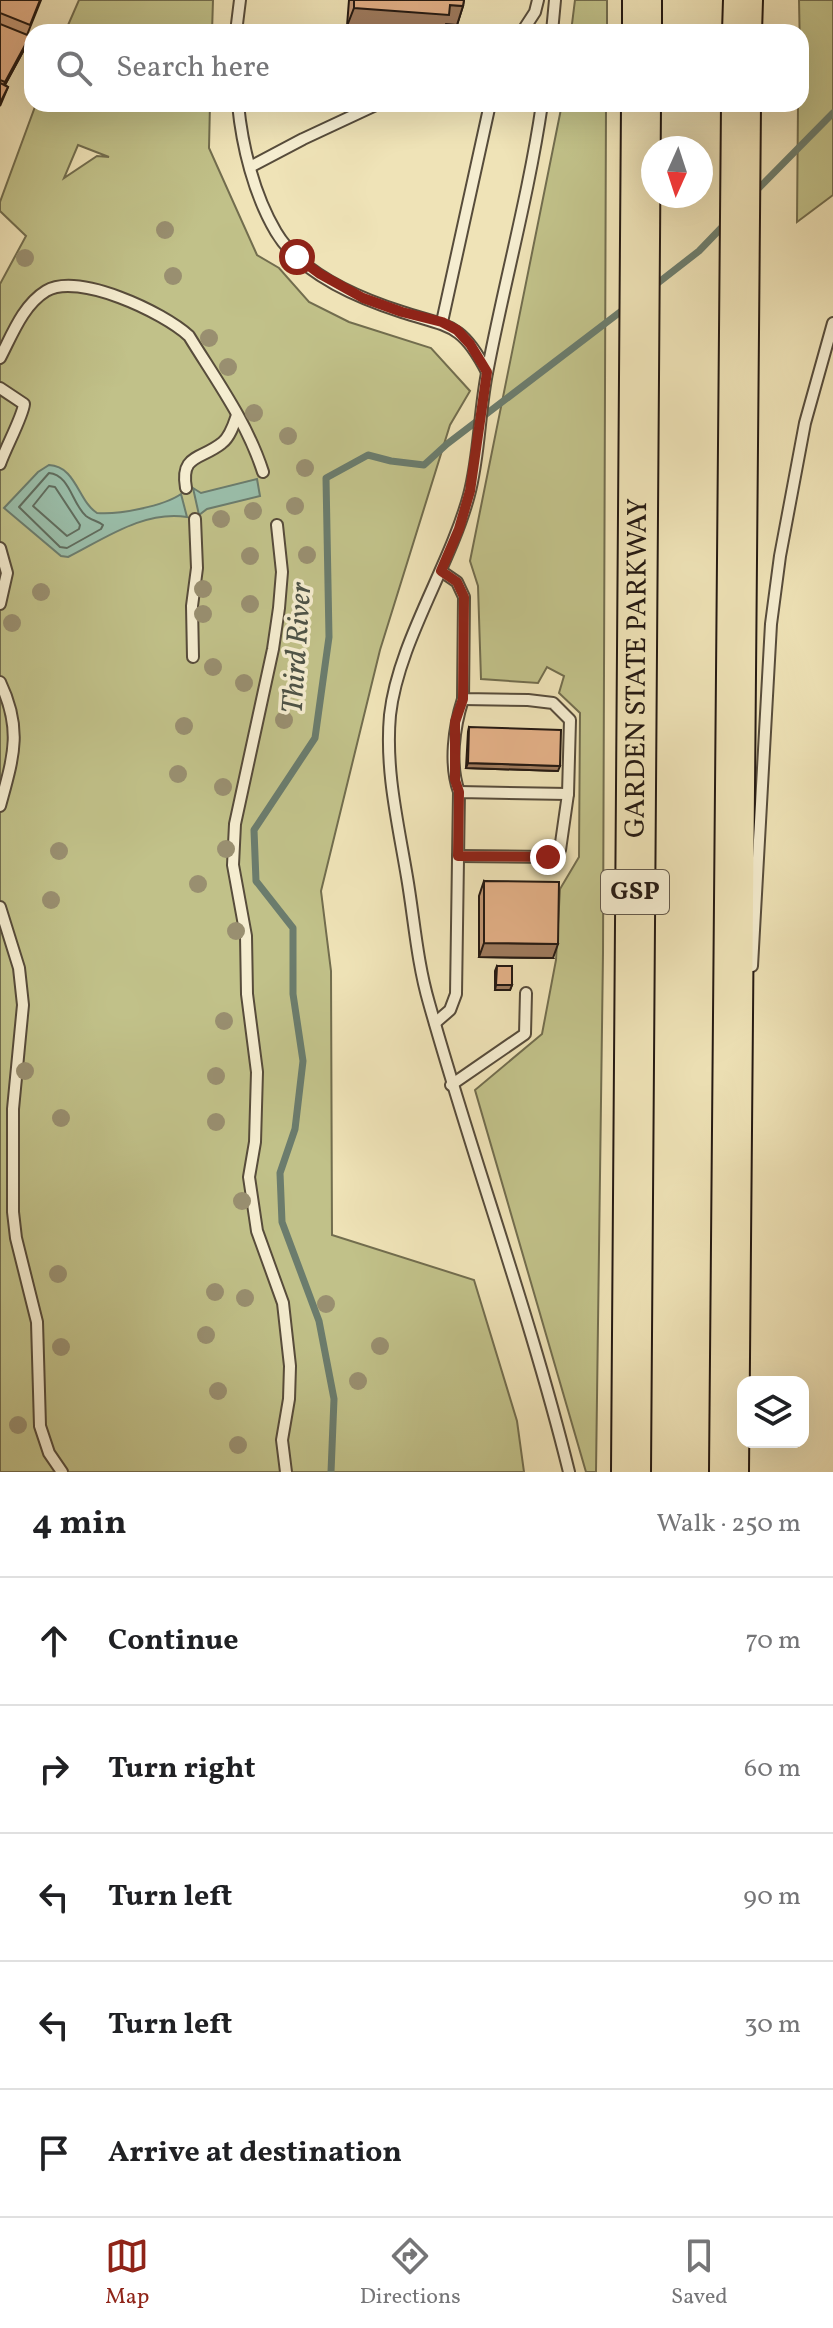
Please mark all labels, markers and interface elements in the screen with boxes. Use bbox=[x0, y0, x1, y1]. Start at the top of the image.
search box bbox=[24, 24, 809, 112]
icon: search bbox=[52, 46, 96, 90]
text: Search here bbox=[116, 47, 270, 89]
north arrow bbox=[641, 136, 713, 208]
route start bbox=[279, 239, 315, 275]
street label: GARDEN STATE PARKWAY bbox=[616, 498, 658, 838]
water label: Third River bbox=[272, 580, 324, 715]
route end bbox=[530, 839, 566, 875]
road number: GSP bbox=[601, 870, 669, 914]
map controls bbox=[737, 1376, 809, 1448]
button: layers bbox=[737, 1376, 809, 1448]
text: 4 min bbox=[32, 1501, 127, 1548]
text: Walk · 250 m bbox=[657, 1506, 801, 1542]
icon: ahead bbox=[32, 1619, 76, 1663]
text: Continue bbox=[108, 1620, 239, 1662]
text: 70 m bbox=[746, 1623, 801, 1659]
icon: right bbox=[32, 1747, 76, 1791]
text: Turn right bbox=[108, 1748, 256, 1790]
text: 60 m bbox=[744, 1751, 801, 1787]
icon: left bbox=[32, 1875, 76, 1919]
text: Turn left bbox=[108, 1876, 232, 1918]
text: 90 m bbox=[743, 1879, 801, 1915]
icon: left bbox=[32, 2003, 76, 2047]
text: Turn left bbox=[108, 2004, 232, 2046]
text: 30 m bbox=[744, 2007, 801, 2043]
icon: arrive bbox=[32, 2131, 76, 2175]
text: Arrive at destination bbox=[108, 2132, 402, 2174]
tab: Map bbox=[105, 2234, 149, 2313]
tab: Directions bbox=[360, 2234, 461, 2313]
tab: Saved bbox=[671, 2234, 728, 2313]

